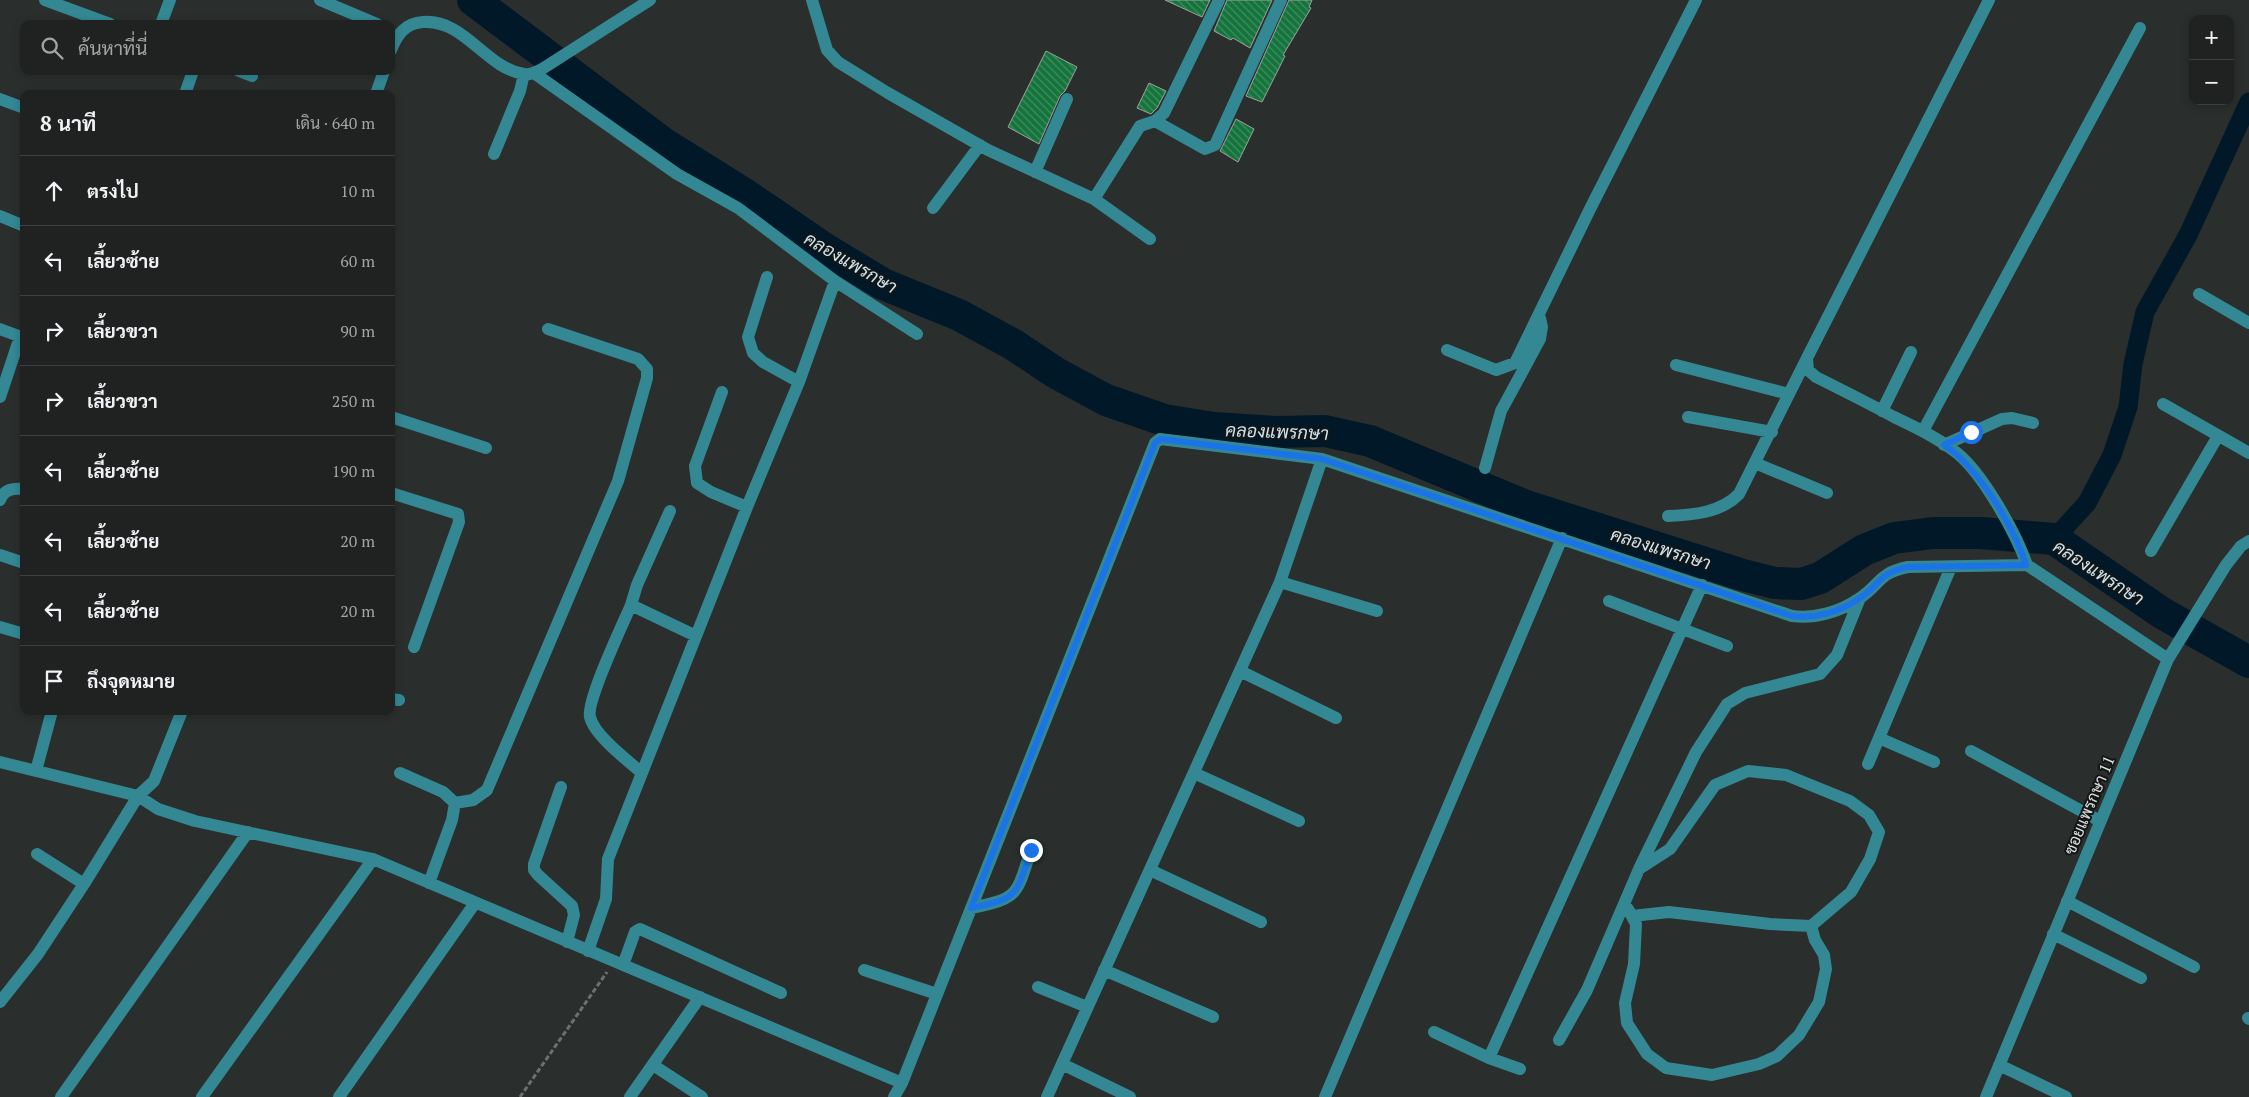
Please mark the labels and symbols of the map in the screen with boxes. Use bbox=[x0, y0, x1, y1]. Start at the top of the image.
water label: คลองแพรกษา bbox=[800, 226, 902, 298]
water label: คลองแพรกษา bbox=[1225, 417, 1329, 445]
route start bbox=[1960, 421, 1983, 444]
water label: คลองแพรกษา bbox=[1608, 521, 1714, 575]
water label: คลองแพรกษา bbox=[2049, 534, 2149, 610]
street label: ซอยแพรกษา 11 bbox=[2058, 752, 2120, 858]
route end bbox=[1020, 839, 1043, 862]

